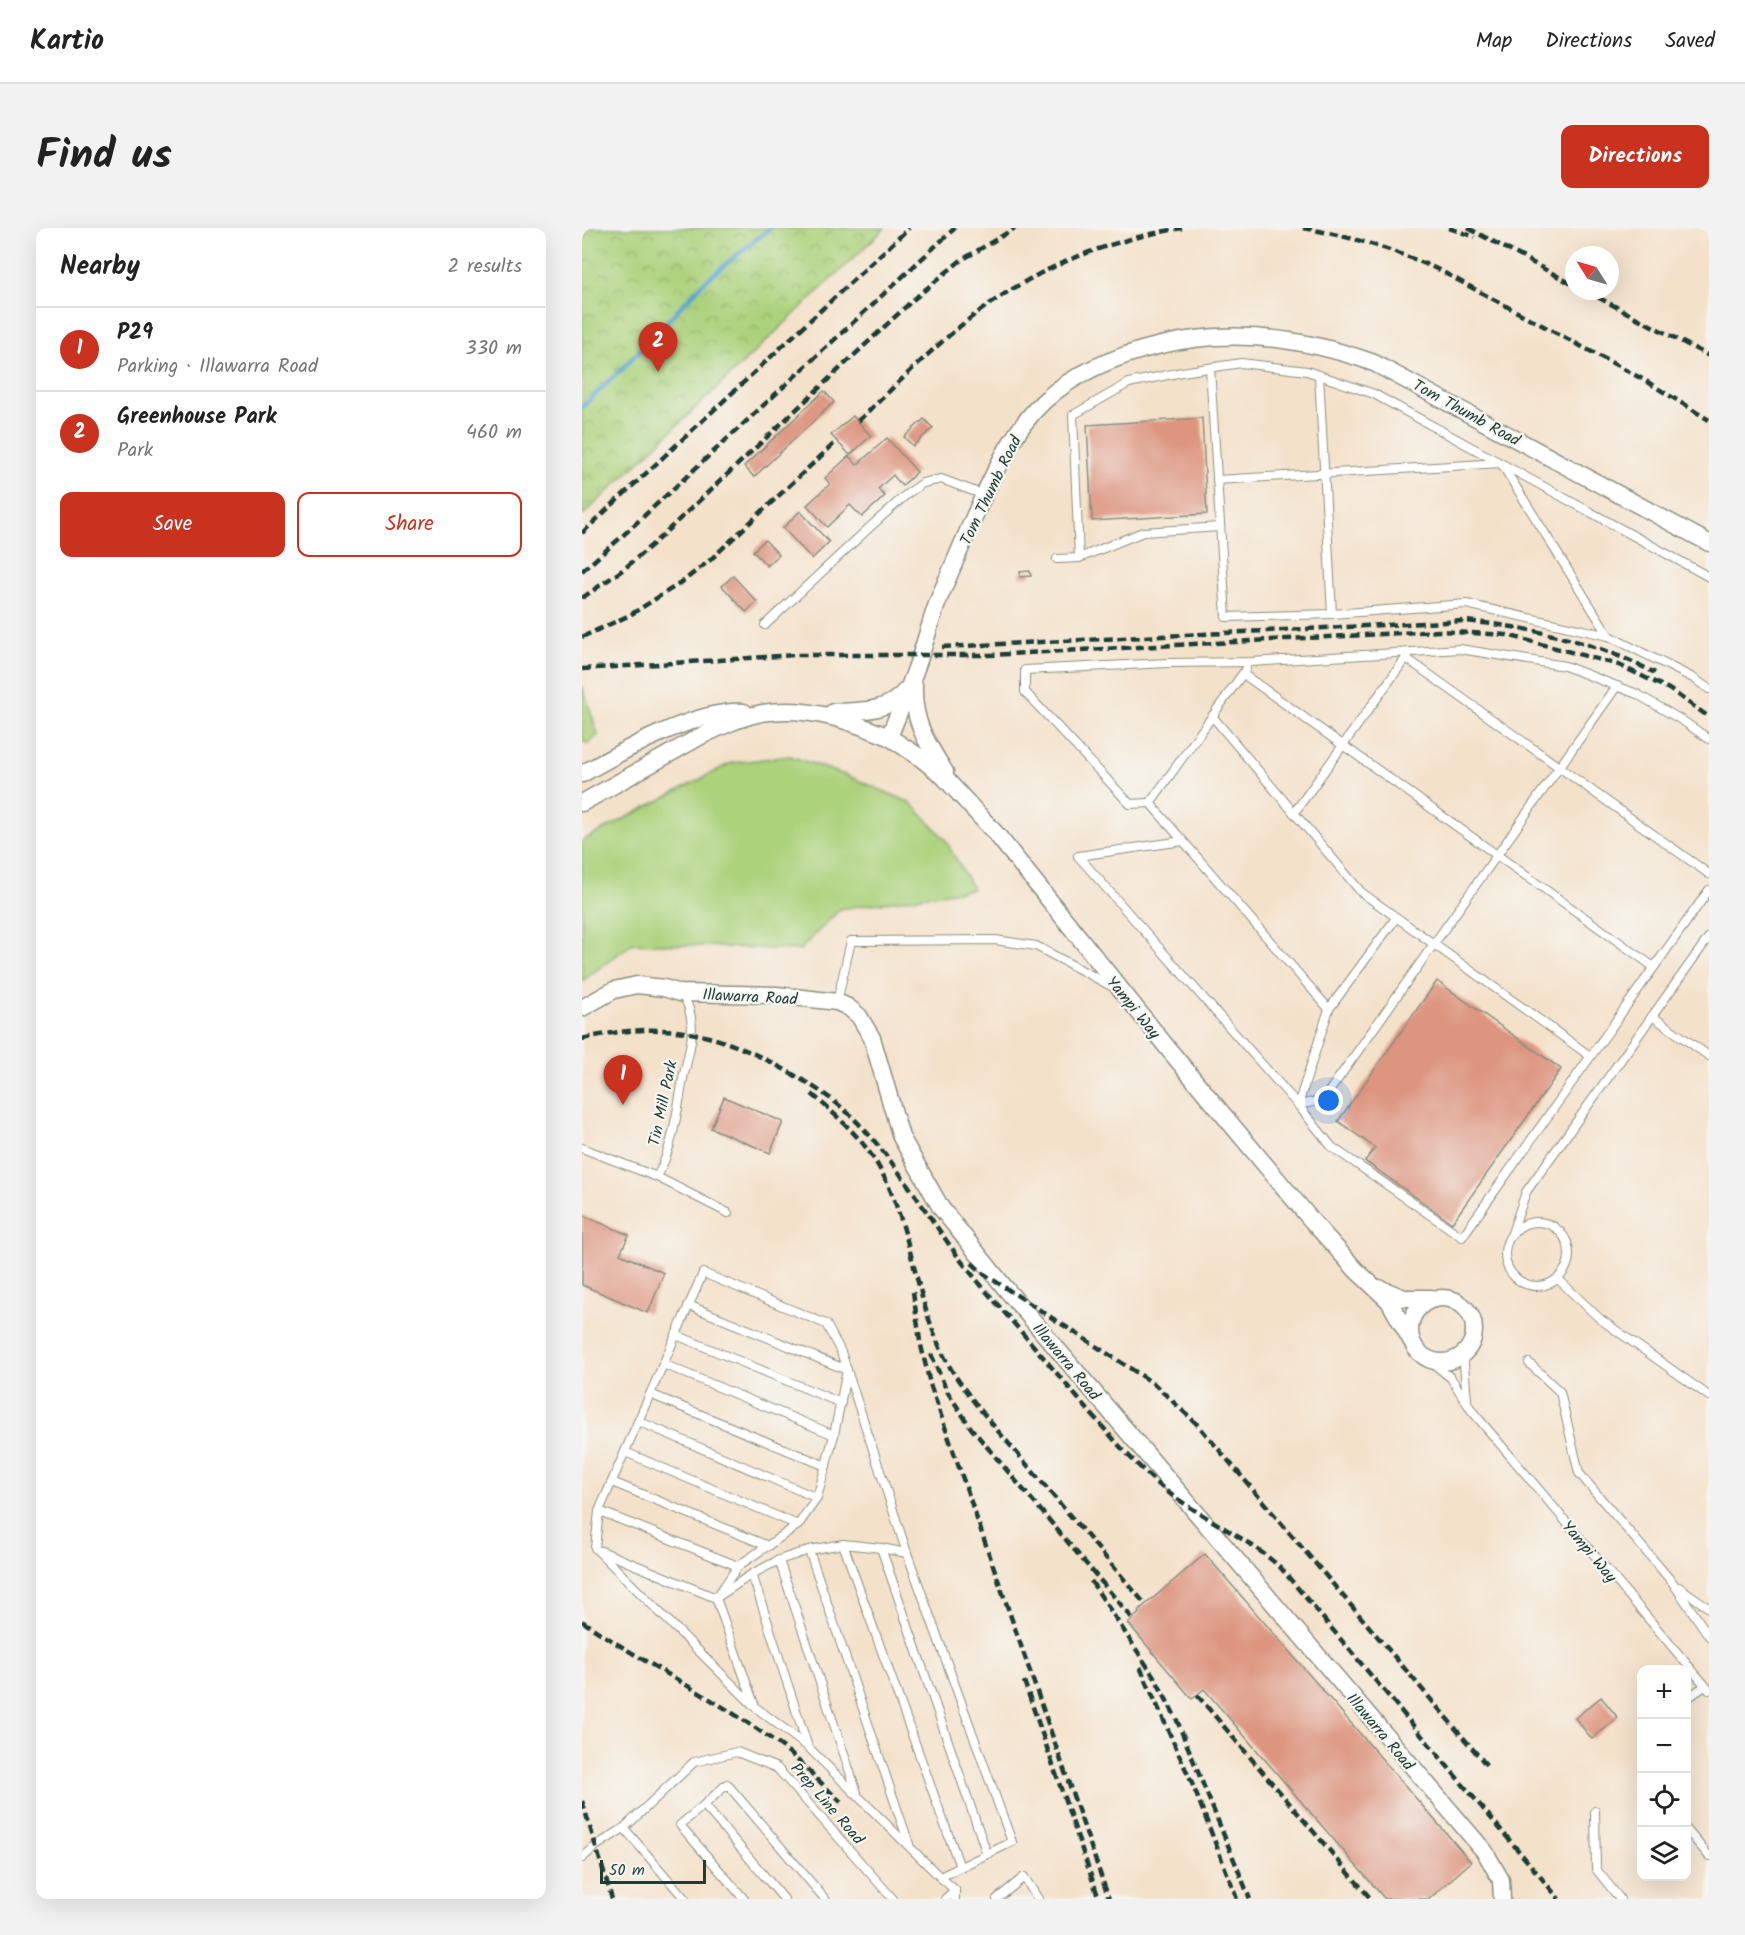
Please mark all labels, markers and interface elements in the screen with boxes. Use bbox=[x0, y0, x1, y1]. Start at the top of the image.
text: Kartio bbox=[30, 19, 104, 64]
text: Map bbox=[1476, 25, 1512, 58]
text: Directions bbox=[1545, 25, 1632, 58]
text: Saved bbox=[1665, 25, 1715, 58]
text: Find us bbox=[36, 123, 172, 190]
button: Directions bbox=[1561, 125, 1709, 188]
text: Nearby bbox=[60, 246, 140, 288]
north arrow bbox=[1565, 246, 1619, 300]
text: 2 results bbox=[447, 251, 522, 283]
text: P29 bbox=[117, 316, 153, 351]
pin: 2 bbox=[638, 322, 678, 372]
text: 1 bbox=[76, 333, 83, 365]
text: 330 m bbox=[465, 333, 522, 365]
text: Parking · Illawarra Road bbox=[117, 351, 318, 383]
street label: Tom Thumb Road bbox=[1408, 373, 1525, 454]
text: Greenhouse Park bbox=[117, 400, 276, 435]
text: 2 bbox=[74, 417, 85, 449]
text: 460 m bbox=[466, 417, 522, 449]
street label: Tom Thumb Road bbox=[954, 431, 1029, 550]
text: Park bbox=[117, 435, 153, 467]
button: Save bbox=[60, 492, 285, 557]
button: Share bbox=[297, 492, 522, 557]
street label: Yampi Way bbox=[1100, 971, 1166, 1045]
street label: Illawarra Road bbox=[702, 983, 799, 1013]
pin: 1 bbox=[604, 1056, 642, 1105]
street label: Tin Mill Park bbox=[642, 1058, 685, 1148]
your location bbox=[1314, 1086, 1343, 1115]
street label: Illawarra Road bbox=[1026, 1317, 1107, 1407]
street label: Yampi Way bbox=[1555, 1515, 1623, 1589]
map controls bbox=[1637, 1665, 1691, 1881]
button: + bbox=[1637, 1665, 1691, 1719]
street label: Illawarra Road bbox=[1340, 1687, 1421, 1777]
button: − bbox=[1637, 1719, 1691, 1773]
street label: Prep Line Road bbox=[784, 1757, 870, 1851]
button: locate bbox=[1637, 1773, 1691, 1827]
button: layers bbox=[1637, 1827, 1691, 1881]
scale bar bbox=[600, 1857, 706, 1884]
text: 50 m bbox=[609, 1858, 645, 1883]

